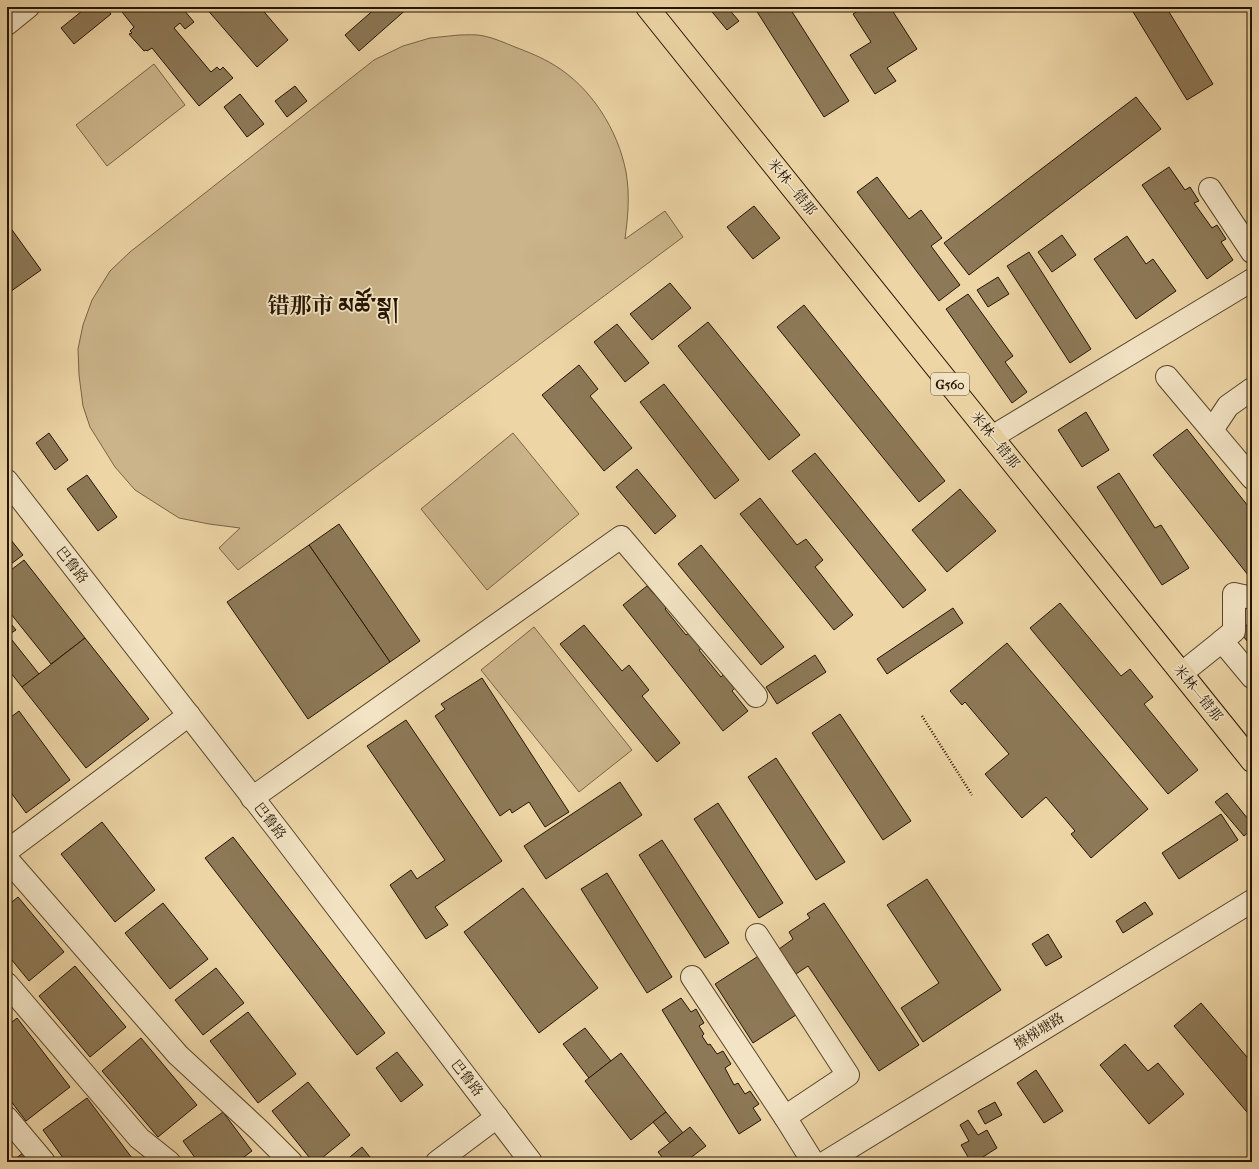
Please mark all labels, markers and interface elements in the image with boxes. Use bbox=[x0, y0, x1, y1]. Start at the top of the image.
street label: 米林—错那 bbox=[764, 155, 820, 219]
district label: 错那市 མཚོ་སྣ། bbox=[267, 287, 399, 325]
road number: G560 bbox=[931, 373, 969, 395]
street label: 米林—错那 bbox=[967, 408, 1023, 472]
street label: 巴鲁路 bbox=[52, 543, 92, 587]
street label: 米林—错那 bbox=[1170, 661, 1226, 725]
street label: 巴鲁路 bbox=[250, 799, 290, 843]
street label: 擦梯塘路 bbox=[1011, 1009, 1067, 1053]
street label: 巴鲁路 bbox=[447, 1056, 487, 1100]

